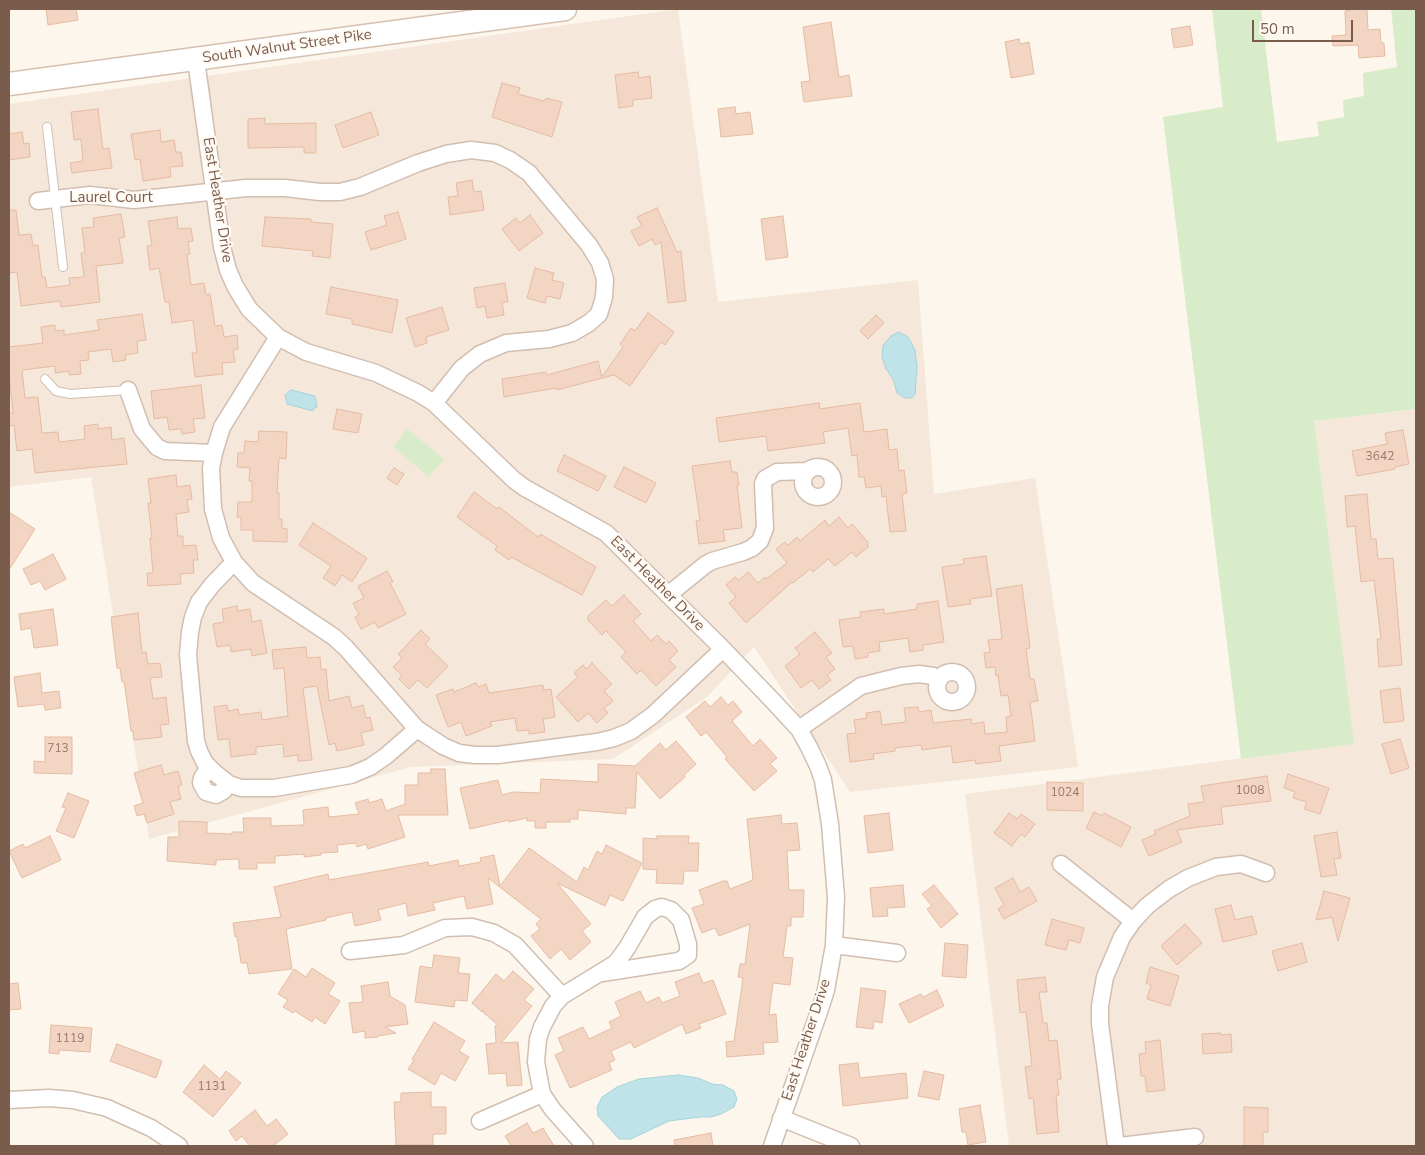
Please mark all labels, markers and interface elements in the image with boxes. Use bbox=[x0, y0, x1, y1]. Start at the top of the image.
scale bar bbox=[1255, 10, 1356, 42]
text: 50 m bbox=[1260, 19, 1295, 39]
street label: South Walnut Street Pike bbox=[201, 26, 373, 68]
street label: East Heather Drive bbox=[198, 136, 236, 264]
street label: Laurel Court bbox=[69, 189, 153, 207]
house number: 3642 bbox=[1366, 450, 1394, 464]
street label: East Heather Drive bbox=[606, 533, 708, 635]
house number: 713 bbox=[47, 742, 69, 756]
house number: 1008 bbox=[1236, 784, 1264, 798]
house number: 1024 bbox=[1051, 786, 1079, 800]
street label: East Heather Drive bbox=[779, 977, 835, 1103]
house number: 1119 bbox=[56, 1032, 84, 1046]
house number: 1131 bbox=[198, 1080, 226, 1094]

